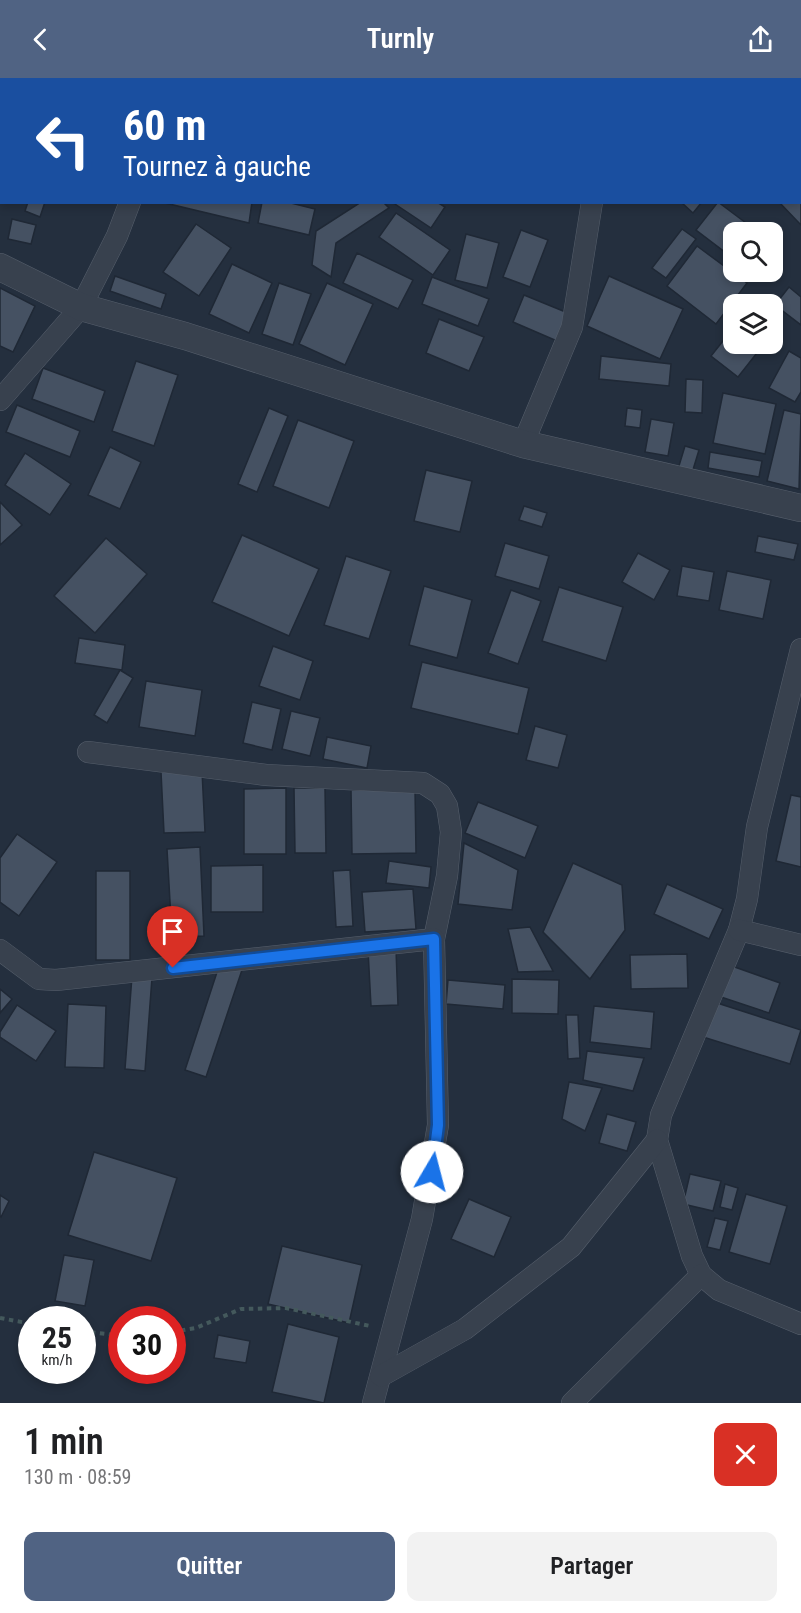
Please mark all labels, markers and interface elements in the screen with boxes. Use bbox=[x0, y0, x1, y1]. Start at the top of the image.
icon: back bbox=[24, 23, 57, 56]
text: Turnly bbox=[367, 23, 434, 55]
icon: share bbox=[744, 23, 777, 56]
text: 60 m bbox=[123, 101, 206, 150]
icon: left bbox=[24, 102, 102, 180]
text: Tournez à gauche bbox=[123, 151, 311, 183]
map controls bbox=[723, 222, 783, 354]
button: search bbox=[723, 222, 783, 282]
button: layers bbox=[723, 294, 783, 354]
pin bbox=[147, 906, 198, 968]
icon: arrive bbox=[156, 915, 189, 948]
position arrow bbox=[400, 1140, 464, 1204]
speed limit sign: 30 bbox=[108, 1306, 186, 1384]
text: 25 bbox=[42, 1320, 72, 1355]
text: km/h bbox=[42, 1351, 72, 1369]
text: 1 min bbox=[24, 1421, 104, 1463]
button: close bbox=[714, 1423, 777, 1486]
text: 130 m · 08:59 bbox=[24, 1465, 131, 1489]
button: Quitter bbox=[24, 1532, 395, 1601]
button: Partager bbox=[407, 1532, 777, 1601]

